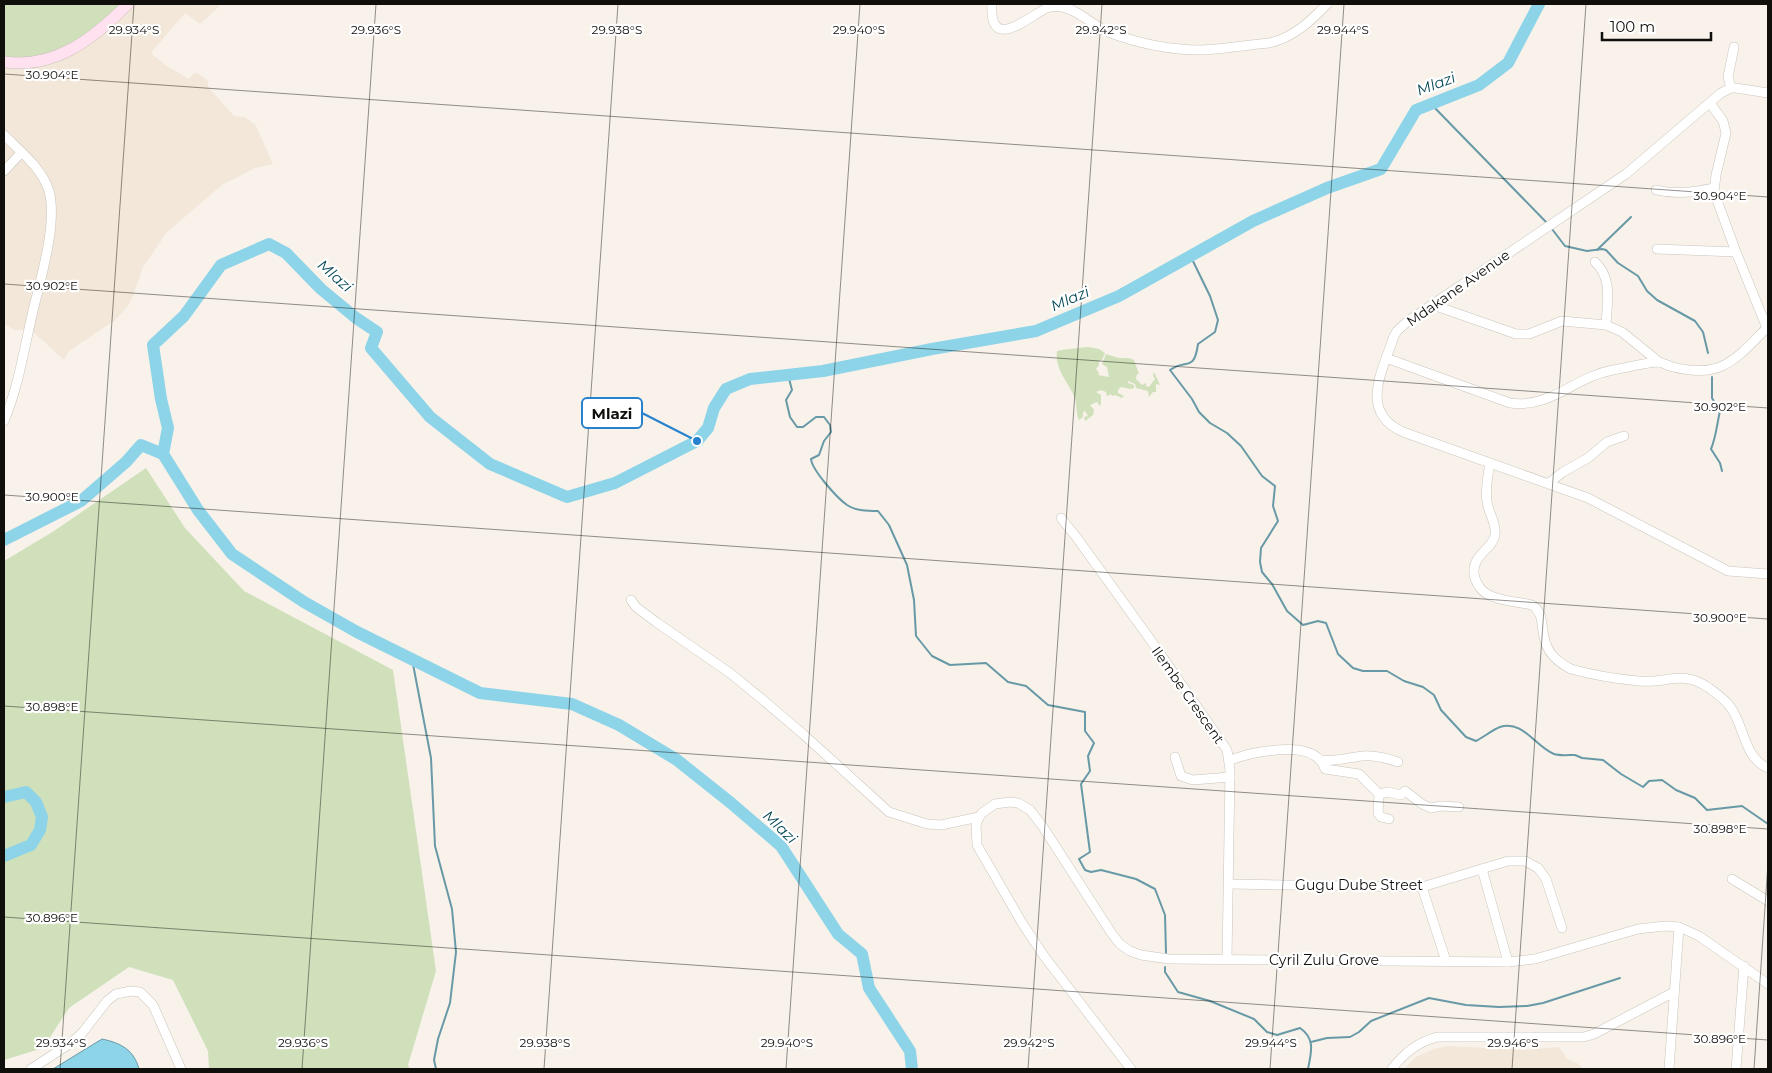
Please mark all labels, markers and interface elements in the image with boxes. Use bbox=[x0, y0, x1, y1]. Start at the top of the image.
scale bar bbox=[1602, 10, 1711, 42]
text: 100 m bbox=[1610, 17, 1655, 36]
text: 29.934°S bbox=[109, 22, 159, 37]
text: 29.936°S bbox=[351, 22, 401, 37]
text: 29.938°S bbox=[592, 22, 642, 37]
text: 29.940°S bbox=[833, 22, 885, 37]
text: 29.942°S bbox=[1075, 22, 1127, 37]
text: 29.944°S bbox=[1317, 22, 1369, 37]
text: 30.904°E bbox=[25, 67, 79, 82]
water label: Mlazi bbox=[1414, 67, 1459, 100]
text: 30.904°E bbox=[1693, 188, 1747, 203]
street label: Mdakane Avenue bbox=[1403, 246, 1513, 330]
water label: Mlazi bbox=[314, 255, 357, 297]
text: 30.902°E bbox=[26, 278, 78, 293]
water label: Mlazi bbox=[1048, 282, 1093, 315]
callout: Mlazi bbox=[582, 398, 642, 428]
text: 30.902°E bbox=[1694, 399, 1746, 414]
text: Mlazi bbox=[592, 404, 632, 423]
text: 30.900°E bbox=[25, 489, 79, 504]
text: 30.900°E bbox=[1693, 610, 1747, 625]
street label: Ilembe Crescent bbox=[1148, 643, 1229, 747]
text: 30.898°E bbox=[26, 699, 78, 714]
water label: Mlazi bbox=[759, 806, 802, 848]
text: 30.898°E bbox=[1694, 821, 1746, 836]
street label: Gugu Dube Street bbox=[1295, 876, 1423, 894]
text: 30.896°E bbox=[26, 910, 78, 925]
street label: Cyril Zulu Grove bbox=[1269, 951, 1379, 969]
text: 30.896°E bbox=[1694, 1031, 1746, 1046]
text: 29.934°S bbox=[36, 1035, 86, 1050]
text: 29.936°S bbox=[278, 1035, 328, 1050]
text: 29.938°S bbox=[520, 1035, 570, 1050]
text: 29.940°S bbox=[761, 1035, 813, 1050]
text: 29.942°S bbox=[1003, 1035, 1055, 1050]
text: 29.944°S bbox=[1245, 1035, 1297, 1050]
text: 29.946°S bbox=[1487, 1035, 1539, 1050]

